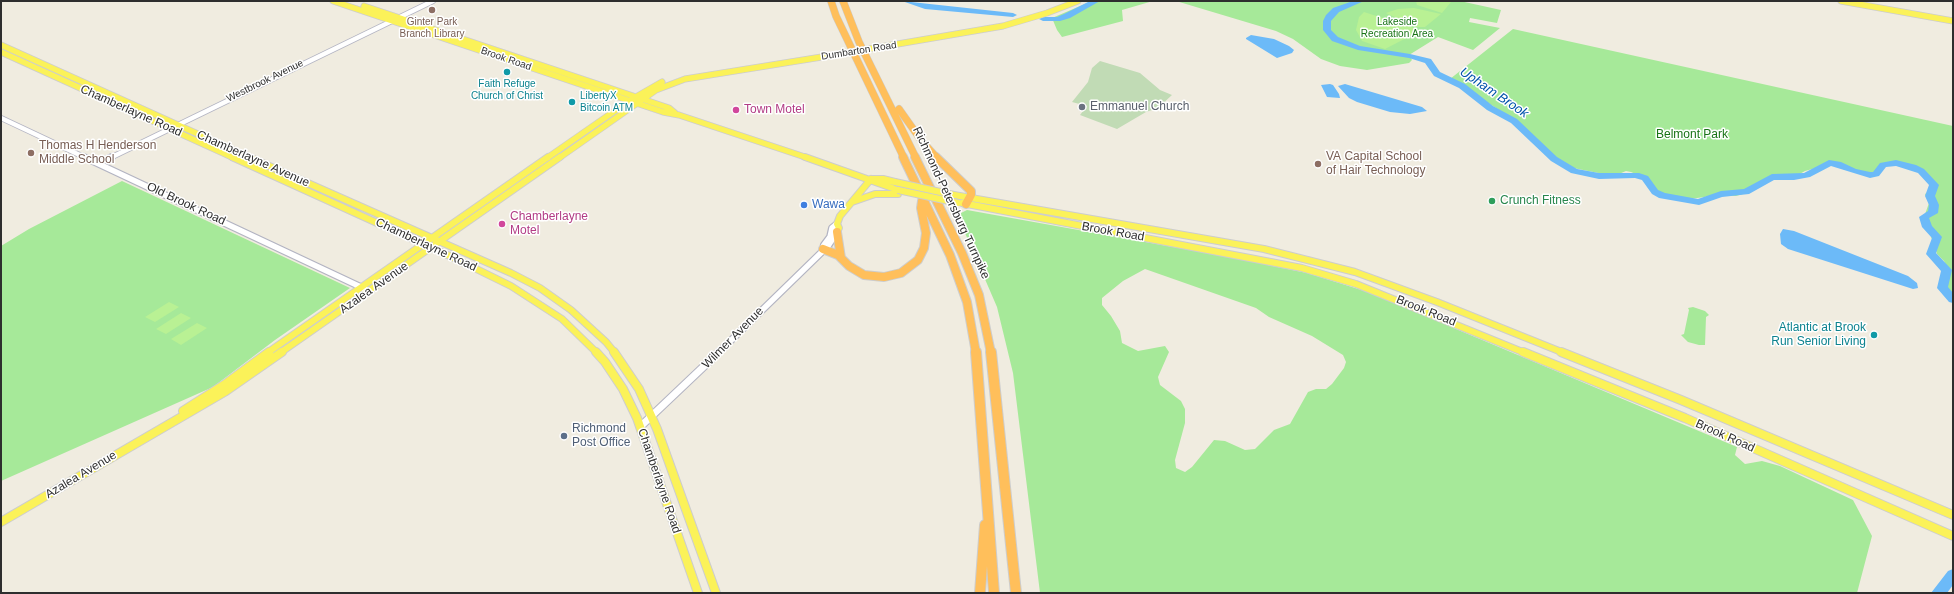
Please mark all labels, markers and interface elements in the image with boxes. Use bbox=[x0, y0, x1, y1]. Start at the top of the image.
marker: Ginter Park Branch Library bbox=[427, 5, 437, 15]
place label: Ginter Park Branch Library bbox=[399, 16, 465, 40]
park label: Lakeside Recreation Area bbox=[1361, 16, 1433, 40]
street label: Dumbarton Road bbox=[820, 39, 898, 63]
street label: Brook Road bbox=[479, 45, 533, 73]
street label: Westbrook Avenue bbox=[225, 57, 305, 105]
water label: Upham Brook bbox=[1457, 64, 1531, 122]
marker: Faith Refuge Church of Christ bbox=[502, 67, 512, 77]
place label: Faith Refuge Church of Christ bbox=[471, 78, 543, 102]
street label: Chamberlayne Road bbox=[78, 82, 184, 140]
place label: LibertyX Bitcoin ATM bbox=[580, 90, 633, 114]
marker: LibertyX Bitcoin ATM bbox=[567, 97, 577, 107]
place label: Emmanuel Church bbox=[1090, 100, 1189, 114]
marker: Emmanuel Church bbox=[1077, 102, 1087, 112]
place label: Town Motel bbox=[744, 103, 805, 117]
marker: Town Motel bbox=[731, 105, 741, 115]
street label: Richmond-Petersburg Turnpike bbox=[909, 125, 993, 281]
street label: Chamberlayne Avenue bbox=[194, 128, 312, 190]
park label: Belmont Park bbox=[1656, 128, 1728, 142]
place label: Thomas H Henderson Middle School bbox=[39, 139, 156, 167]
marker: Thomas H Henderson Middle School bbox=[26, 148, 36, 158]
place label: VA Capital School of Hair Technology bbox=[1326, 150, 1425, 178]
marker: VA Capital School of Hair Technology bbox=[1313, 159, 1323, 169]
street label: Old Brook Road bbox=[144, 179, 228, 229]
place label: Crunch Fitness bbox=[1500, 194, 1581, 208]
marker: Crunch Fitness bbox=[1487, 196, 1497, 206]
place label: Wawa bbox=[812, 198, 845, 212]
marker: Wawa bbox=[799, 200, 809, 210]
place label: Chamberlayne Motel bbox=[510, 210, 588, 238]
street label: Chamberlayne Road bbox=[373, 215, 479, 275]
marker: Chamberlayne Motel bbox=[497, 219, 507, 229]
street label: Brook Road bbox=[1081, 219, 1145, 245]
street label: Azalea Avenue bbox=[337, 259, 411, 317]
street label: Brook Road bbox=[1394, 292, 1458, 330]
street label: Wilmer Avenue bbox=[699, 304, 767, 372]
place label: Atlantic at Brook Run Senior Living bbox=[1771, 321, 1866, 349]
marker: Atlantic at Brook Run Senior Living bbox=[1869, 330, 1879, 340]
street label: Brook Road bbox=[1693, 417, 1757, 455]
place label: Richmond Post Office bbox=[572, 422, 630, 450]
street label: Chamberlayne Road bbox=[634, 427, 684, 535]
marker: Richmond Post Office bbox=[559, 431, 569, 441]
street label: Azalea Avenue bbox=[43, 448, 119, 502]

